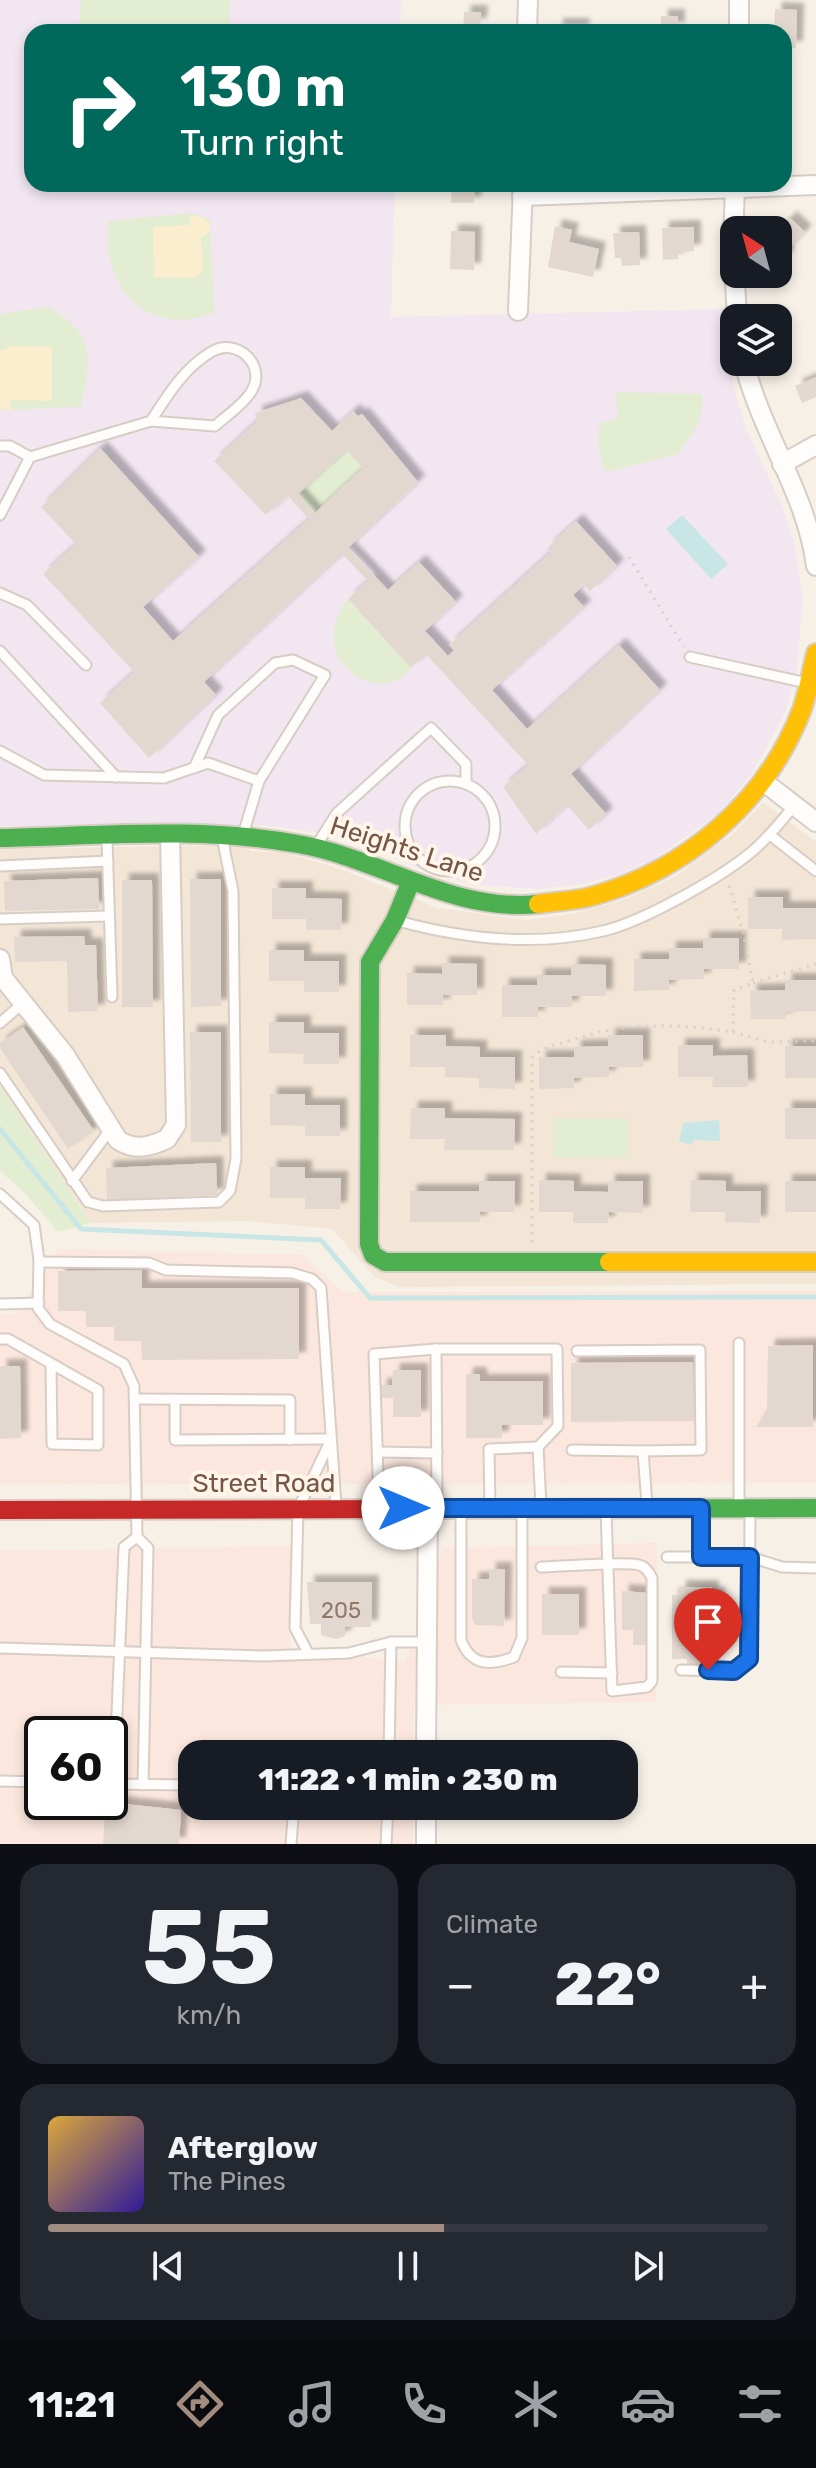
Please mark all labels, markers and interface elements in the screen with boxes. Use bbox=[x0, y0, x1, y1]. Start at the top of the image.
text: 130 m bbox=[180, 54, 346, 120]
icon: right bbox=[48, 56, 152, 160]
text: Turn right bbox=[180, 121, 344, 164]
north arrow bbox=[720, 216, 792, 288]
map controls bbox=[720, 216, 792, 376]
button: layers bbox=[720, 304, 792, 376]
street label: Heights Lane bbox=[326, 810, 488, 889]
position arrow bbox=[361, 1466, 445, 1550]
street label: Street Road bbox=[192, 1468, 336, 1499]
pin bbox=[674, 1588, 742, 1670]
house number: 205 bbox=[321, 1597, 361, 1624]
icon: arrive bbox=[686, 1600, 730, 1644]
speed limit sign: 60 bbox=[24, 1716, 128, 1820]
text: 11:22 · 1 min · 230 m bbox=[258, 1762, 558, 1798]
text: 55 bbox=[142, 1886, 276, 2009]
text: Climate bbox=[446, 1909, 538, 1940]
text: 22° bbox=[554, 1949, 661, 2020]
text: − bbox=[446, 1959, 475, 2011]
text: + bbox=[741, 1959, 768, 2011]
text: km/h bbox=[177, 2000, 241, 2031]
text: Afterglow bbox=[168, 2130, 318, 2166]
text: The Pines bbox=[168, 2166, 286, 2197]
icon: previous bbox=[146, 2244, 190, 2288]
icon: pause bbox=[386, 2244, 430, 2288]
icon: next bbox=[626, 2244, 670, 2288]
icon: directions bbox=[172, 2376, 228, 2432]
icon: music bbox=[284, 2376, 340, 2432]
icon: phone bbox=[396, 2376, 452, 2432]
icon: climate bbox=[508, 2376, 564, 2432]
icon: car bbox=[620, 2376, 676, 2432]
icon: filters bbox=[732, 2376, 788, 2432]
text: 11:21 bbox=[28, 2383, 116, 2426]

